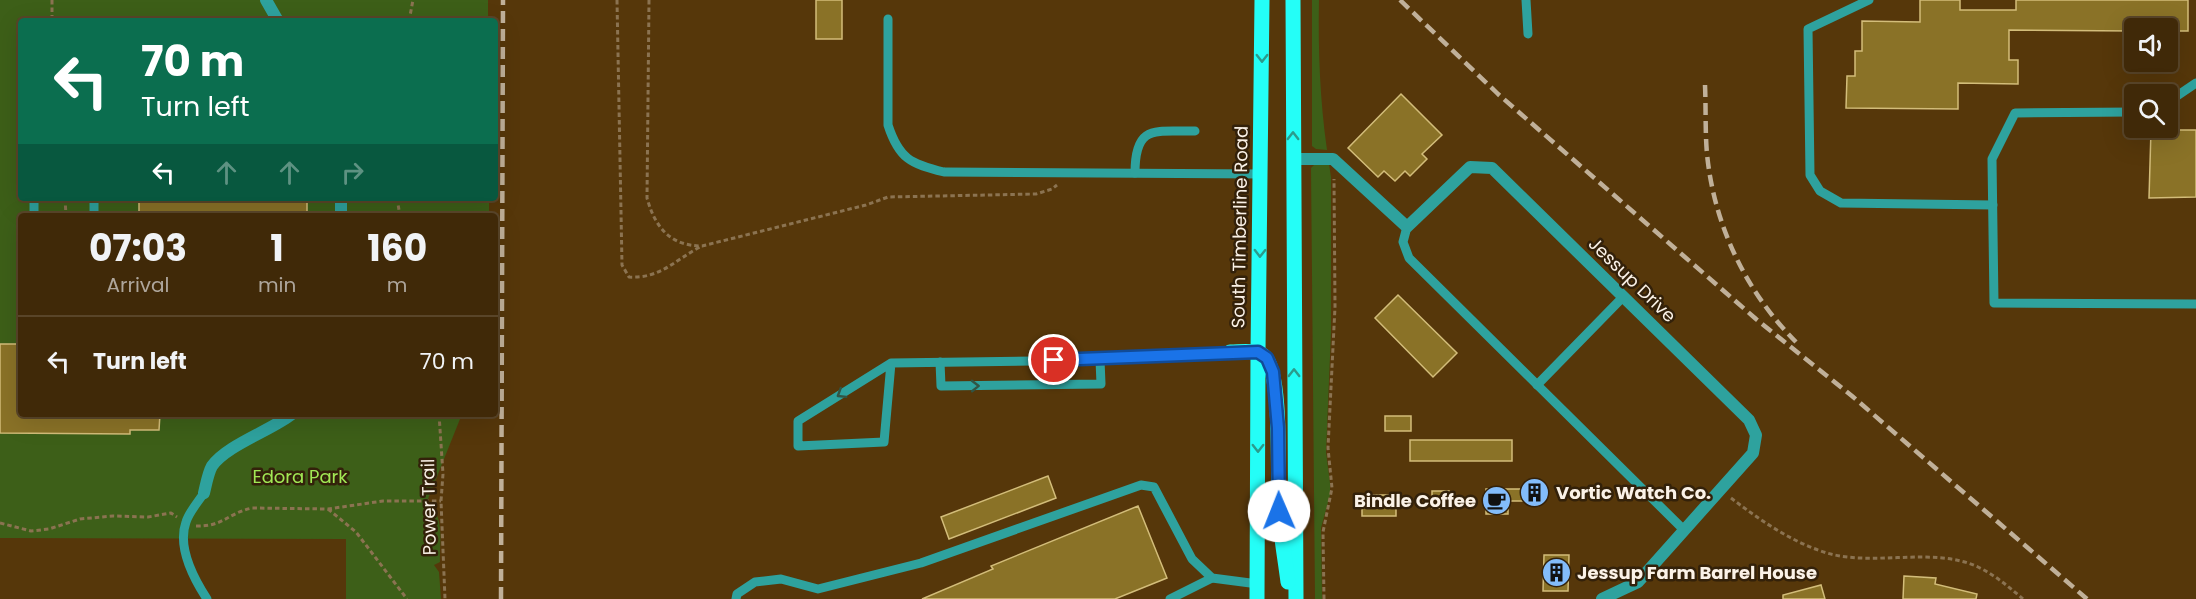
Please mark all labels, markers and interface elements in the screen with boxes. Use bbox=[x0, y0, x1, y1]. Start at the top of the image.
map controls bbox=[2124, 18, 2178, 138]
button: sound bbox=[2124, 18, 2178, 72]
text: 70 m bbox=[141, 32, 244, 91]
icon: left bbox=[42, 42, 120, 120]
one-way arrow bbox=[1256, 54, 1268, 63]
button: search bbox=[2124, 84, 2178, 138]
text: Turn left bbox=[141, 88, 250, 125]
street label: South Timberline Road bbox=[1225, 126, 1254, 328]
one-way arrow bbox=[1287, 131, 1299, 140]
icon: left bbox=[147, 156, 180, 189]
icon: ahead bbox=[210, 156, 243, 189]
icon: ahead bbox=[273, 156, 306, 189]
icon: right bbox=[336, 156, 369, 189]
text: 07:03 bbox=[89, 223, 187, 274]
text: 1 bbox=[270, 223, 284, 274]
text: 160 bbox=[367, 223, 427, 274]
street label: Jessup Drive bbox=[1583, 231, 1682, 328]
one-way arrow bbox=[1253, 249, 1266, 258]
text: Arrival bbox=[106, 271, 169, 299]
text: min bbox=[258, 271, 296, 299]
text: m bbox=[387, 271, 407, 299]
pin bbox=[1028, 334, 1079, 385]
icon: arrive bbox=[1037, 343, 1070, 376]
icon: left bbox=[42, 345, 75, 378]
text: Turn left bbox=[93, 346, 187, 377]
text: 70 m bbox=[420, 346, 474, 377]
one-way arrow bbox=[1288, 368, 1301, 377]
one-way arrow bbox=[971, 380, 980, 392]
one-way arrow bbox=[837, 387, 847, 399]
one-way arrow bbox=[1252, 444, 1264, 453]
street label: Power Trail bbox=[415, 458, 442, 556]
park label: Edora Park bbox=[252, 464, 348, 489]
building icon: Vortic Watch Co. bbox=[1519, 477, 1551, 509]
position arrow bbox=[1247, 479, 1311, 543]
place label: Vortic Watch Co. bbox=[1556, 480, 1711, 505]
cafe icon: Bindle Coffee bbox=[1481, 485, 1513, 517]
place label: Bindle Coffee bbox=[1354, 488, 1476, 513]
building icon: Jessup Farm Barrel House bbox=[1540, 557, 1572, 589]
place label: Jessup Farm Barrel House bbox=[1577, 560, 1817, 585]

